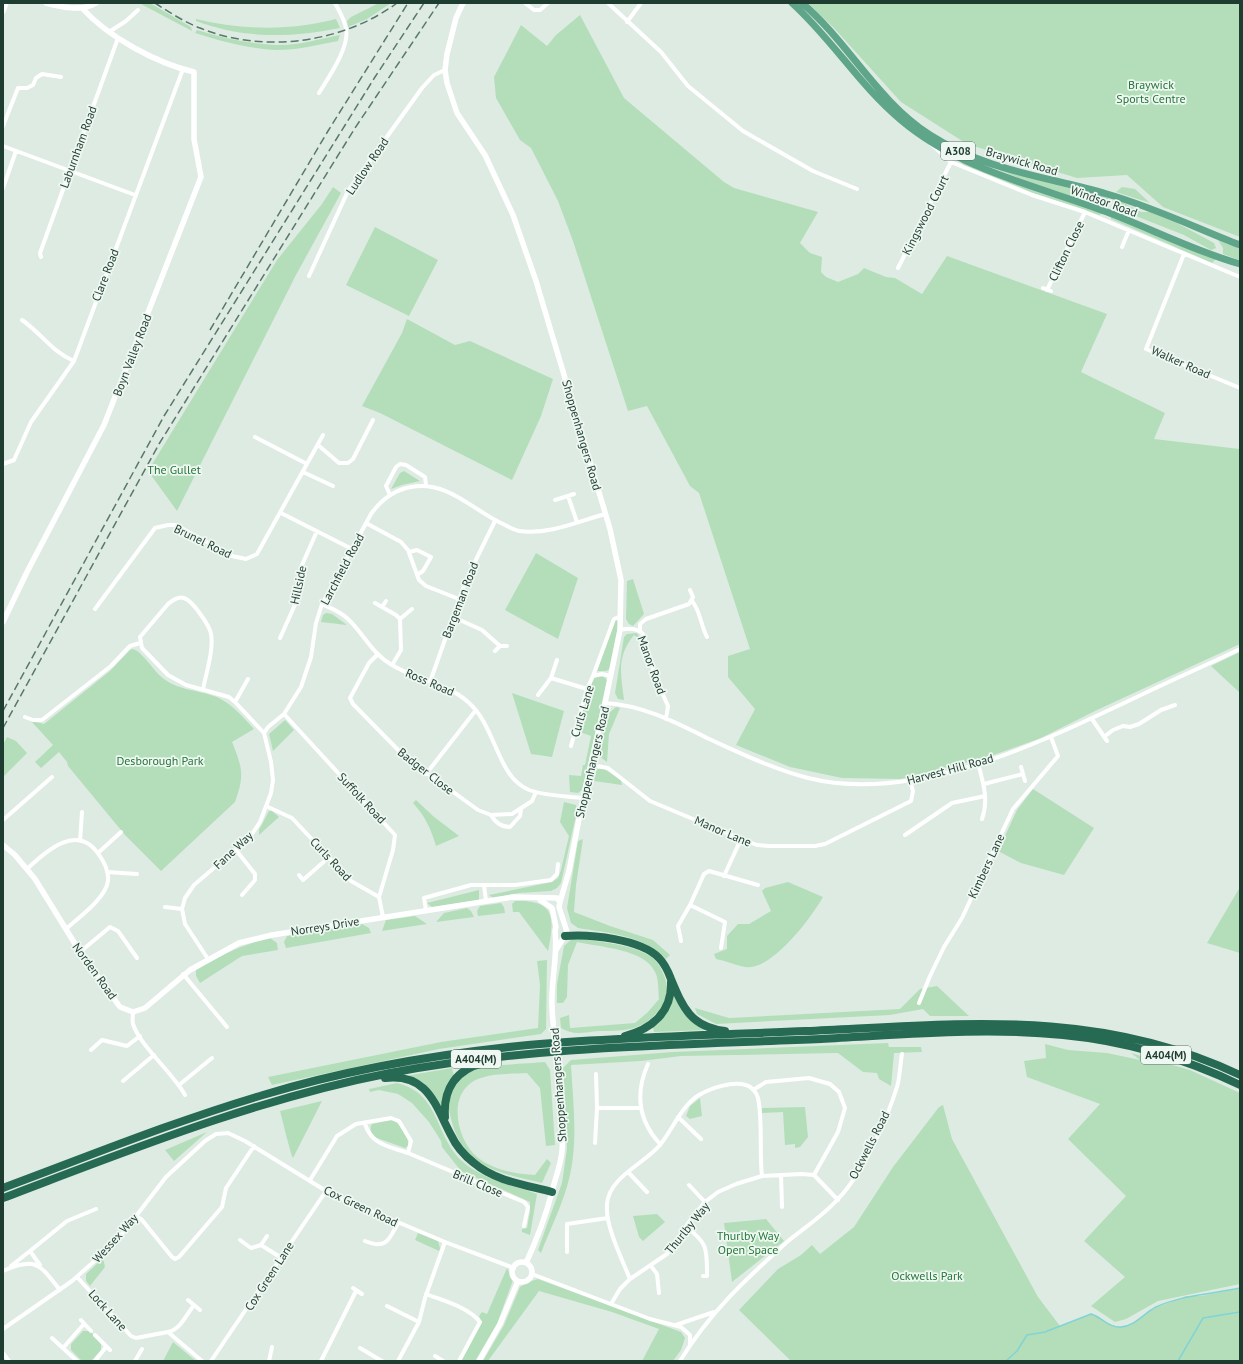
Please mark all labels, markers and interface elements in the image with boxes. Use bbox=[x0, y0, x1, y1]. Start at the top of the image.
park label: Braywick Sports Centre bbox=[1116, 77, 1186, 106]
street label: Laburnham Road bbox=[56, 104, 100, 190]
street label: Ludlow Road bbox=[342, 135, 392, 197]
road number: A308 bbox=[941, 142, 975, 160]
street label: Braywick Road bbox=[984, 144, 1060, 178]
street label: Kingswood Court bbox=[898, 173, 952, 257]
street label: Windsor Road bbox=[1068, 182, 1140, 220]
street label: Clifton Close bbox=[1045, 218, 1087, 284]
street label: Clare Road bbox=[88, 247, 122, 303]
street label: Boyn Valley Road bbox=[109, 312, 155, 398]
street label: Walker Road bbox=[1149, 342, 1213, 382]
street label: Shoppenhangers Road bbox=[559, 378, 605, 492]
park label: The Gullet bbox=[147, 462, 201, 477]
street label: Brunel Road bbox=[172, 521, 234, 561]
street label: Larchfield Road bbox=[317, 531, 367, 607]
street label: Bargeman Road bbox=[439, 560, 481, 640]
street label: Hillside bbox=[287, 564, 309, 606]
street label: Manor Road bbox=[634, 634, 670, 696]
street label: Ross Road bbox=[403, 665, 457, 699]
street label: Curls Lane bbox=[567, 683, 597, 739]
street label: Shoppenhangers Road bbox=[572, 705, 612, 819]
street label: Badger Close bbox=[395, 744, 457, 798]
street label: Harvest Hill Road bbox=[905, 750, 995, 788]
park label: Desborough Park bbox=[116, 753, 204, 768]
street label: Suffolk Road bbox=[335, 769, 389, 827]
street label: Manor Lane bbox=[692, 812, 754, 850]
street label: Fane Way bbox=[210, 828, 256, 872]
street label: Kimbers Lane bbox=[964, 831, 1008, 901]
street label: Curls Road bbox=[307, 834, 355, 884]
street label: Norreys Drive bbox=[290, 913, 360, 939]
street label: Norden Road bbox=[69, 940, 121, 1002]
street label: Shoppenhangers Road bbox=[547, 1027, 569, 1143]
road number: A404(M) bbox=[1141, 1046, 1191, 1064]
road number: A404(M) bbox=[451, 1050, 501, 1068]
street label: Ockwells Road bbox=[845, 1108, 893, 1182]
street label: Brill Close bbox=[451, 1166, 505, 1200]
street label: Cox Green Road bbox=[321, 1182, 401, 1230]
street label: Thurlby Way bbox=[661, 1199, 713, 1257]
street label: Wessex Way bbox=[89, 1210, 141, 1266]
park label: Thurlby Way Open Space bbox=[717, 1228, 780, 1257]
street label: Cox Green Lane bbox=[241, 1239, 297, 1313]
park label: Ockwells Park bbox=[891, 1268, 963, 1283]
street label: Lock Lane bbox=[86, 1286, 130, 1334]

